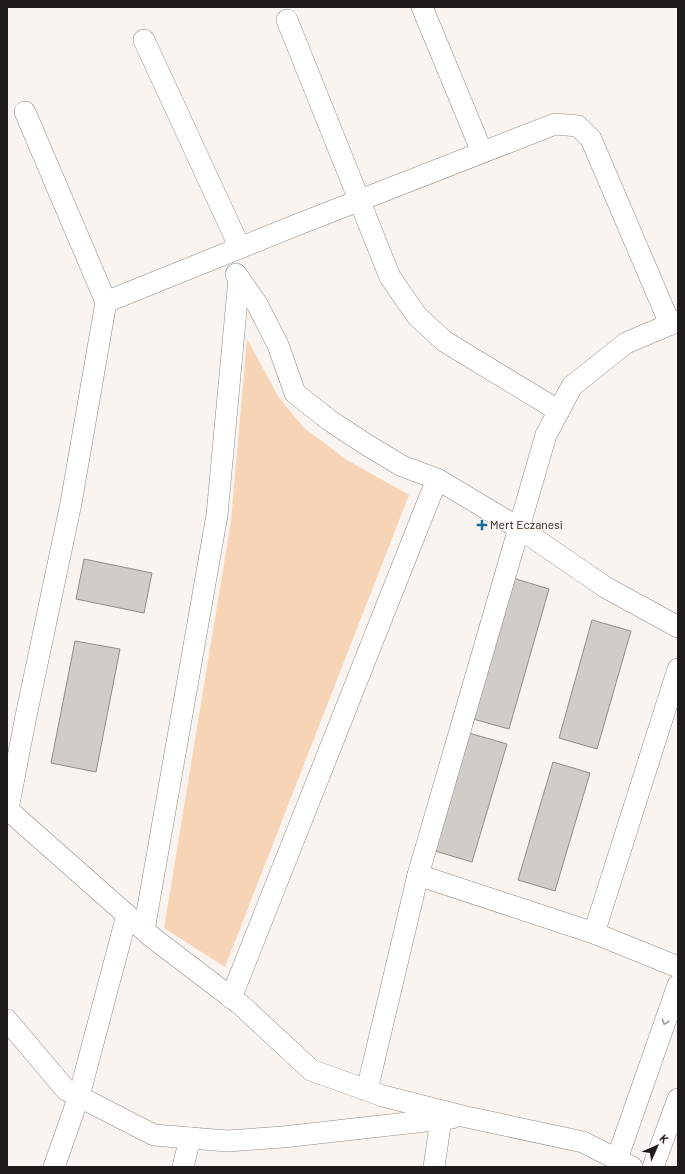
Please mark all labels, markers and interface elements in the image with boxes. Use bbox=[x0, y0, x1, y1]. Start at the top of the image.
place label: Mert Eczanesi bbox=[490, 517, 563, 531]
marker: Mert Eczanesi bbox=[477, 520, 487, 530]
one-way arrow bbox=[661, 1019, 670, 1026]
north arrow bbox=[637, 1126, 677, 1166]
text: K bbox=[657, 1132, 672, 1146]

